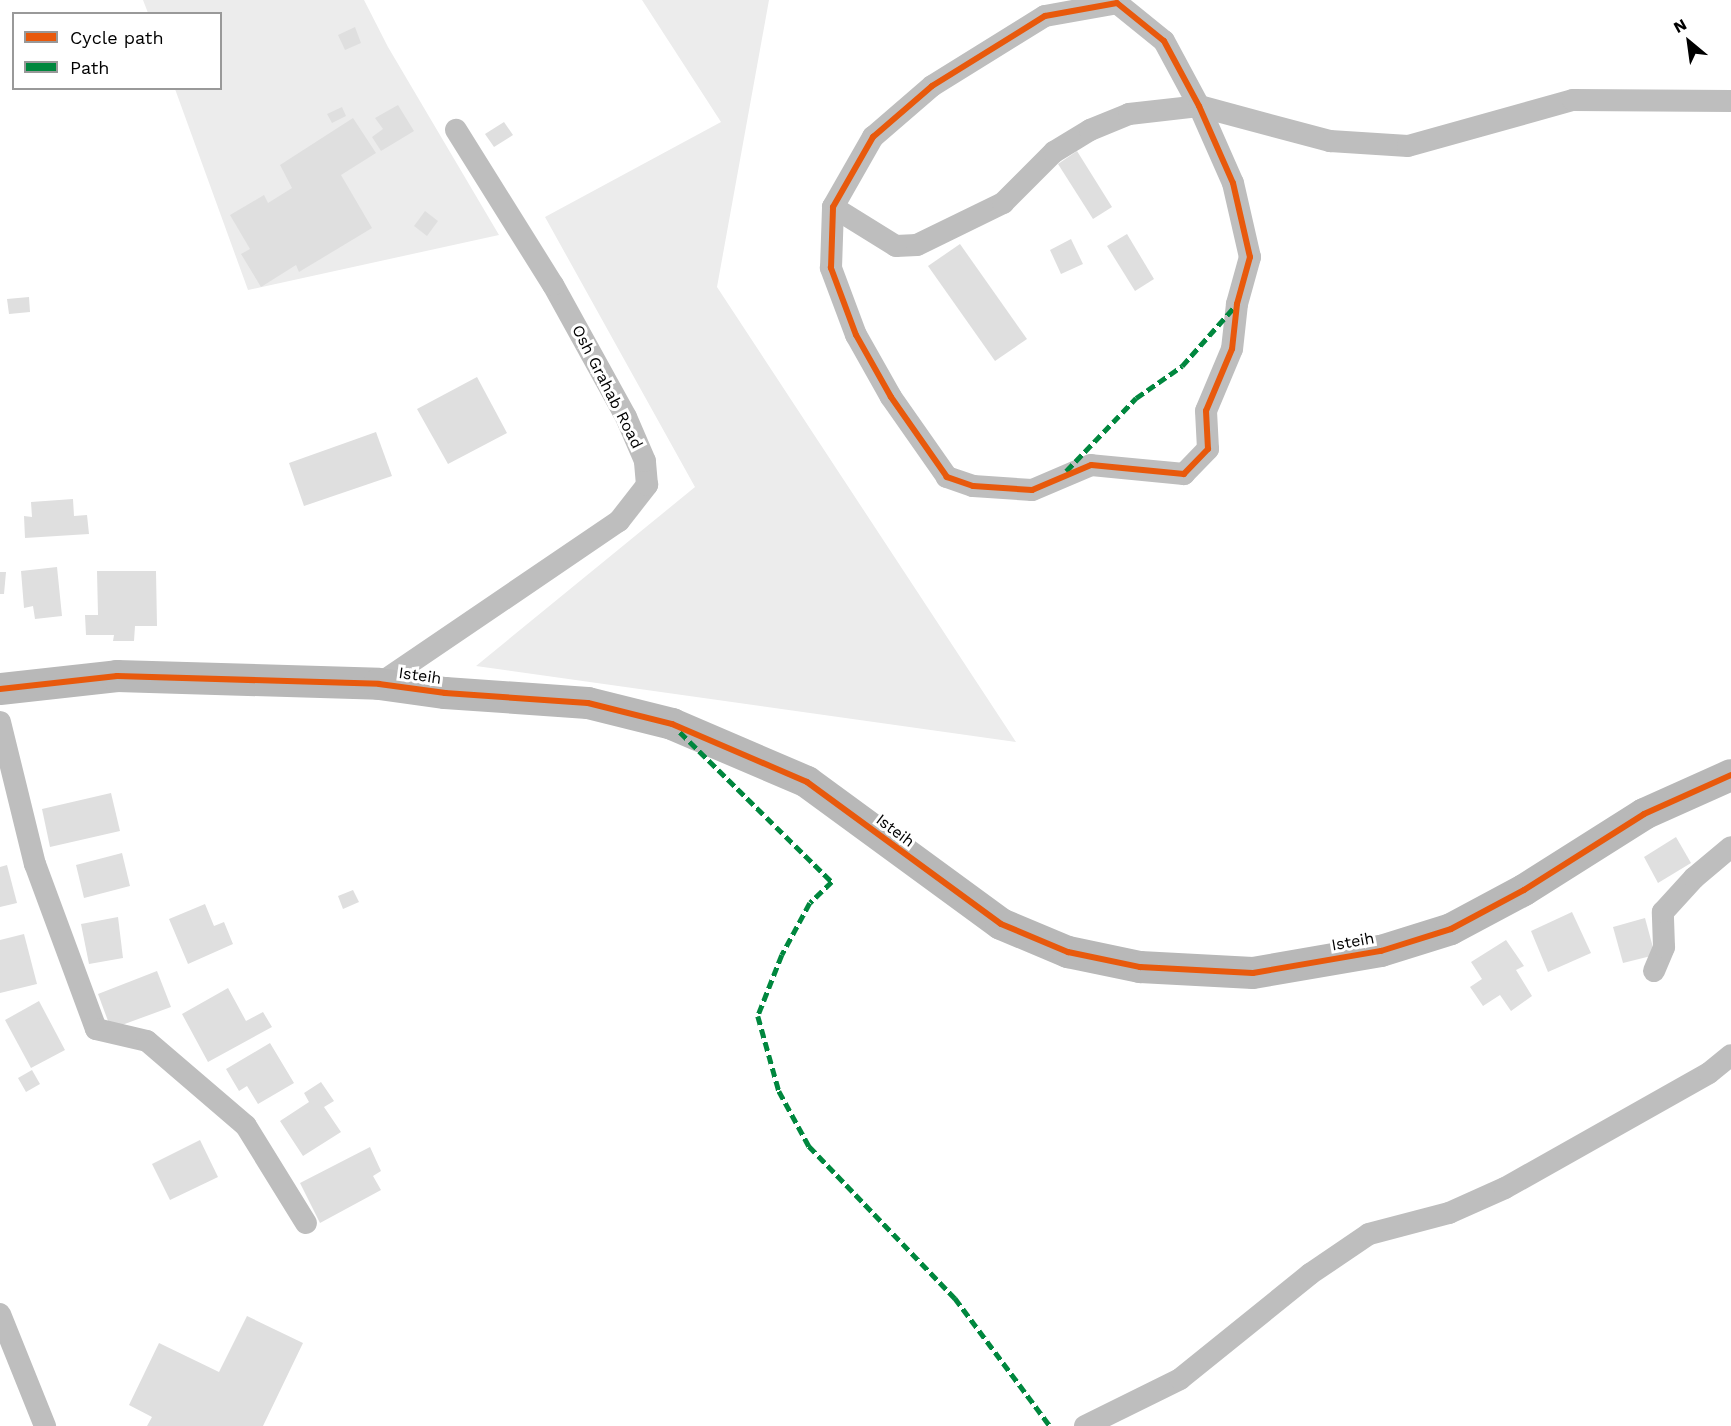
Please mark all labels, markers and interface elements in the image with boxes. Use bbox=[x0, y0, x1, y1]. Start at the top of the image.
legend bbox=[12, 12, 222, 90]
north arrow bbox=[1659, 12, 1719, 72]
text: N bbox=[1670, 15, 1690, 37]
text: Cycle path bbox=[70, 27, 164, 48]
text: Path bbox=[70, 57, 110, 78]
street label: Osh Grahab Road bbox=[568, 322, 646, 452]
street label: Isteih bbox=[397, 663, 443, 689]
street label: Isteih bbox=[872, 810, 918, 852]
street label: Isteih bbox=[1330, 929, 1376, 955]

